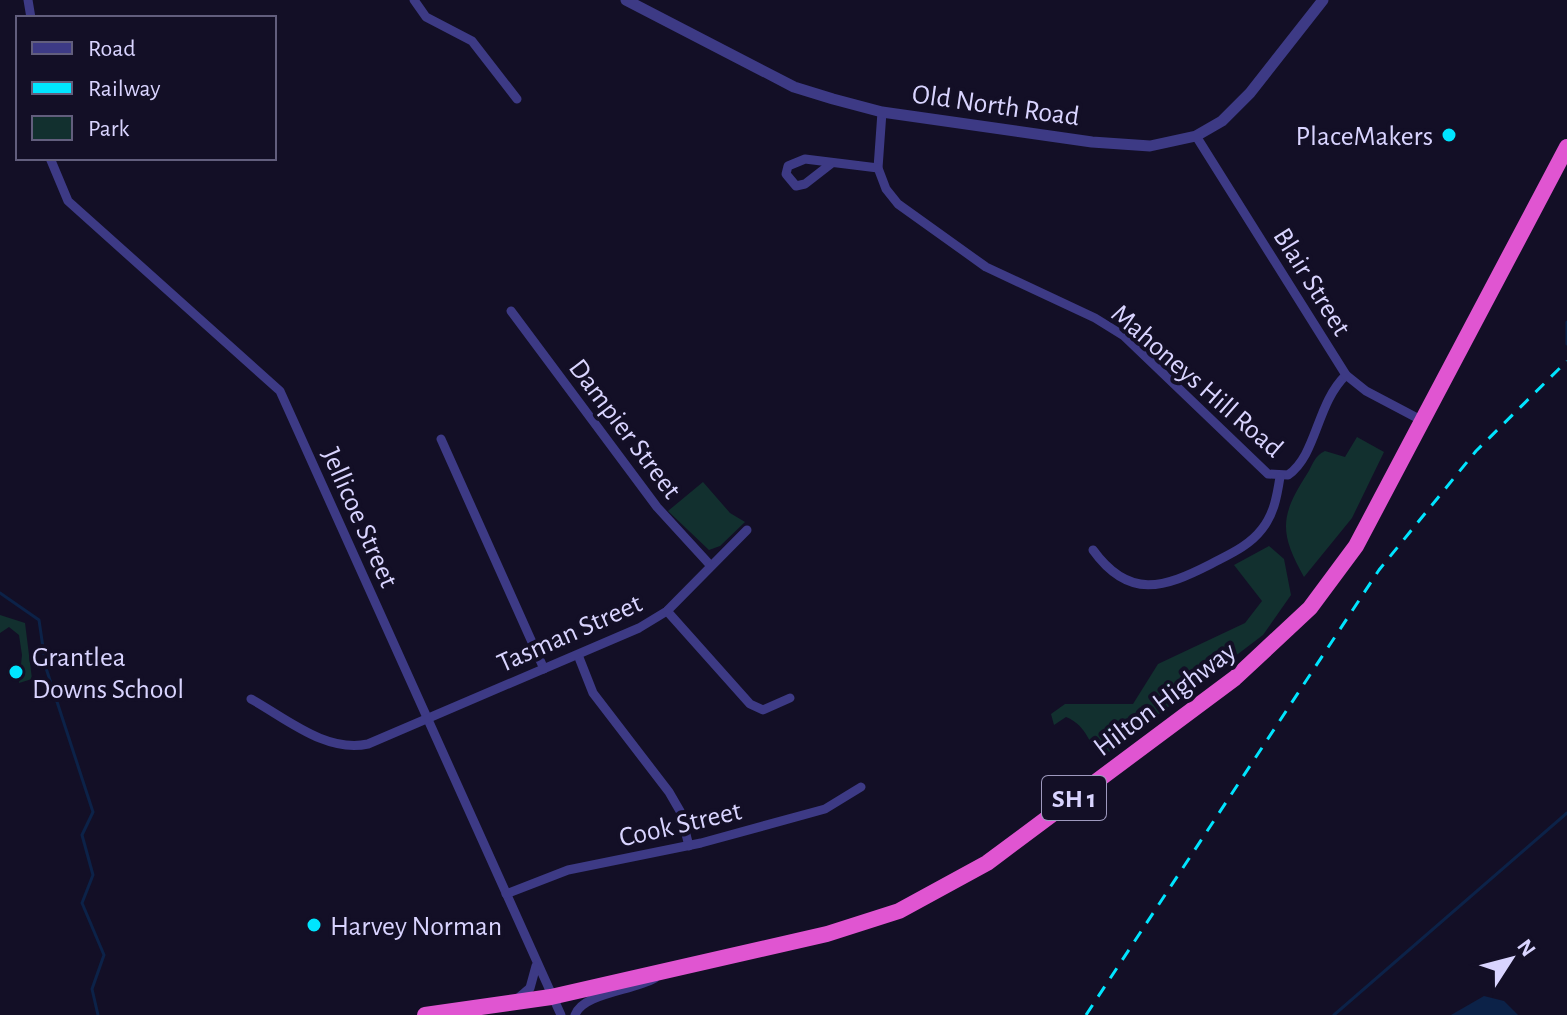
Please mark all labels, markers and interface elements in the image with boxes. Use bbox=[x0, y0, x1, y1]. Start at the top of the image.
legend bbox=[16, 16, 276, 160]
text: Road bbox=[88, 37, 136, 61]
text: Railway bbox=[88, 77, 160, 101]
street label: Old North Road bbox=[910, 80, 1081, 132]
text: Park bbox=[88, 117, 129, 141]
place label: PlaceMakers bbox=[1296, 123, 1433, 151]
marker: PlaceMakers bbox=[1440, 126, 1458, 144]
street label: Blair Street bbox=[1267, 223, 1355, 341]
street label: Mahoneys Hill Road bbox=[1106, 300, 1288, 463]
street label: Dampier Street bbox=[563, 354, 686, 504]
street label: Jellicoe Street bbox=[316, 444, 402, 592]
street label: Tasman Street bbox=[493, 589, 646, 678]
street label: Hilton Highway bbox=[1089, 637, 1242, 762]
place label: Grantlea Downs School bbox=[32, 644, 184, 704]
marker: Grantlea Downs School bbox=[7, 663, 25, 681]
road number: SH 1 bbox=[1042, 776, 1106, 820]
street label: Cook Street bbox=[617, 797, 744, 853]
place label: Harvey Norman bbox=[330, 913, 502, 941]
marker: Harvey Norman bbox=[305, 916, 323, 934]
north arrow bbox=[1471, 919, 1551, 999]
text: N bbox=[1513, 935, 1540, 960]

